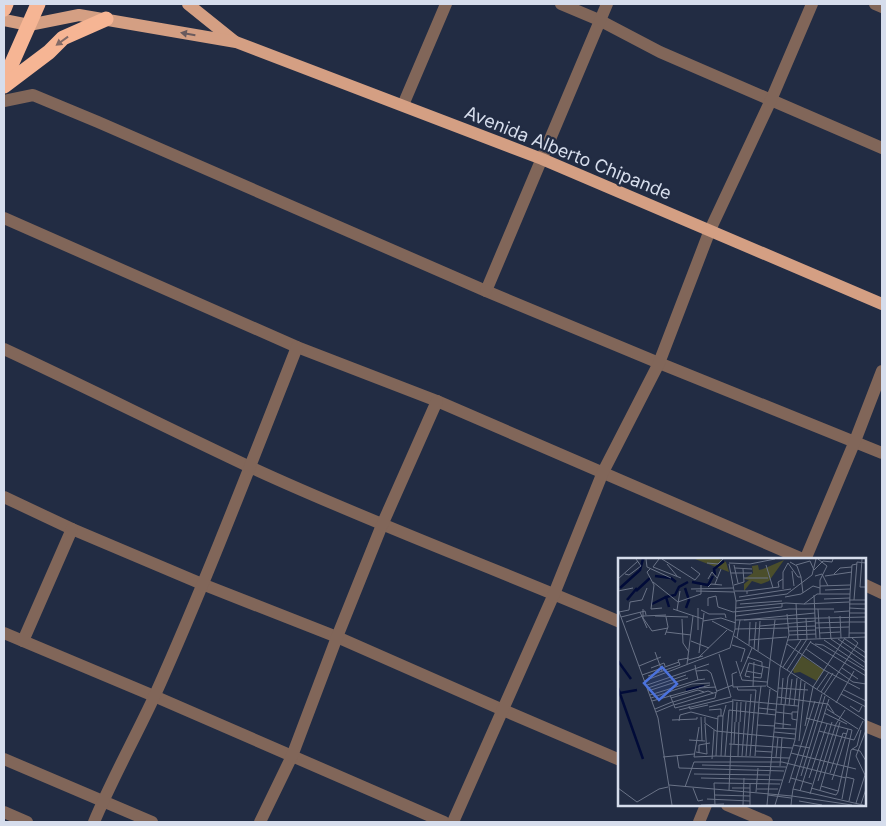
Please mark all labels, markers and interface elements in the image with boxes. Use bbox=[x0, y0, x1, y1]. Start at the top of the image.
one-way arrow bbox=[180, 29, 196, 37]
one-way arrow bbox=[56, 35, 69, 46]
street label: Avenida Alberto Chipande bbox=[462, 101, 675, 204]
inset map bbox=[618, 558, 866, 806]

